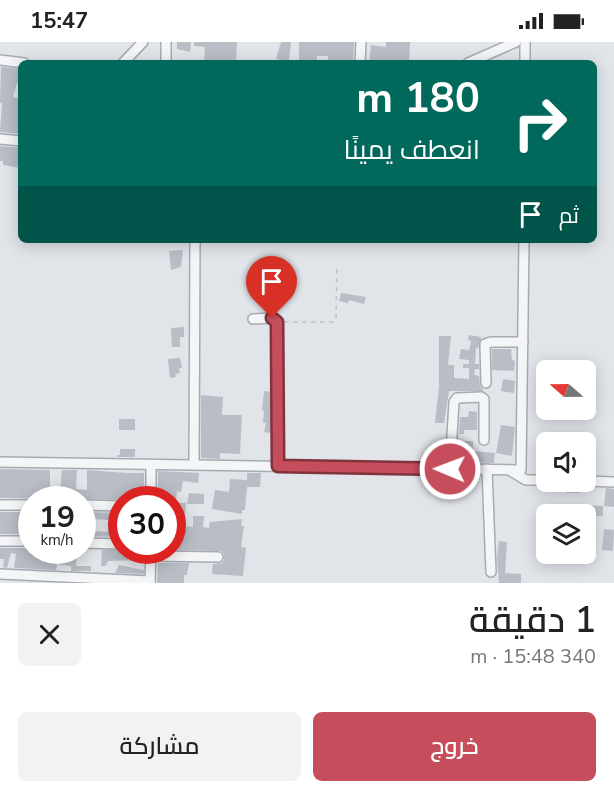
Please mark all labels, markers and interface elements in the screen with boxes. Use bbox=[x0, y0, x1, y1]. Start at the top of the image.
text: 15:47 bbox=[30, 6, 88, 36]
text: 180 m bbox=[356, 70, 480, 127]
icon: right bbox=[501, 84, 579, 162]
text: انعطف يمينًا bbox=[343, 132, 480, 169]
icon: arrive bbox=[514, 198, 547, 231]
text: ثم bbox=[559, 201, 579, 231]
pin bbox=[246, 256, 297, 318]
icon: arrive bbox=[255, 265, 288, 298]
north arrow bbox=[536, 360, 596, 420]
map controls bbox=[536, 360, 596, 564]
button: sound bbox=[536, 432, 596, 492]
position arrow bbox=[418, 437, 482, 501]
speed limit sign: 30 bbox=[108, 486, 186, 564]
text: 19 bbox=[39, 497, 75, 538]
button: layers bbox=[536, 504, 596, 564]
text: km/h bbox=[40, 530, 74, 550]
text: 1 دقيقة bbox=[469, 596, 596, 645]
button: close bbox=[18, 603, 81, 666]
text: 340 m · 15:48 bbox=[470, 643, 596, 670]
button: مشاركة bbox=[18, 712, 301, 781]
button: خروج bbox=[313, 712, 596, 781]

